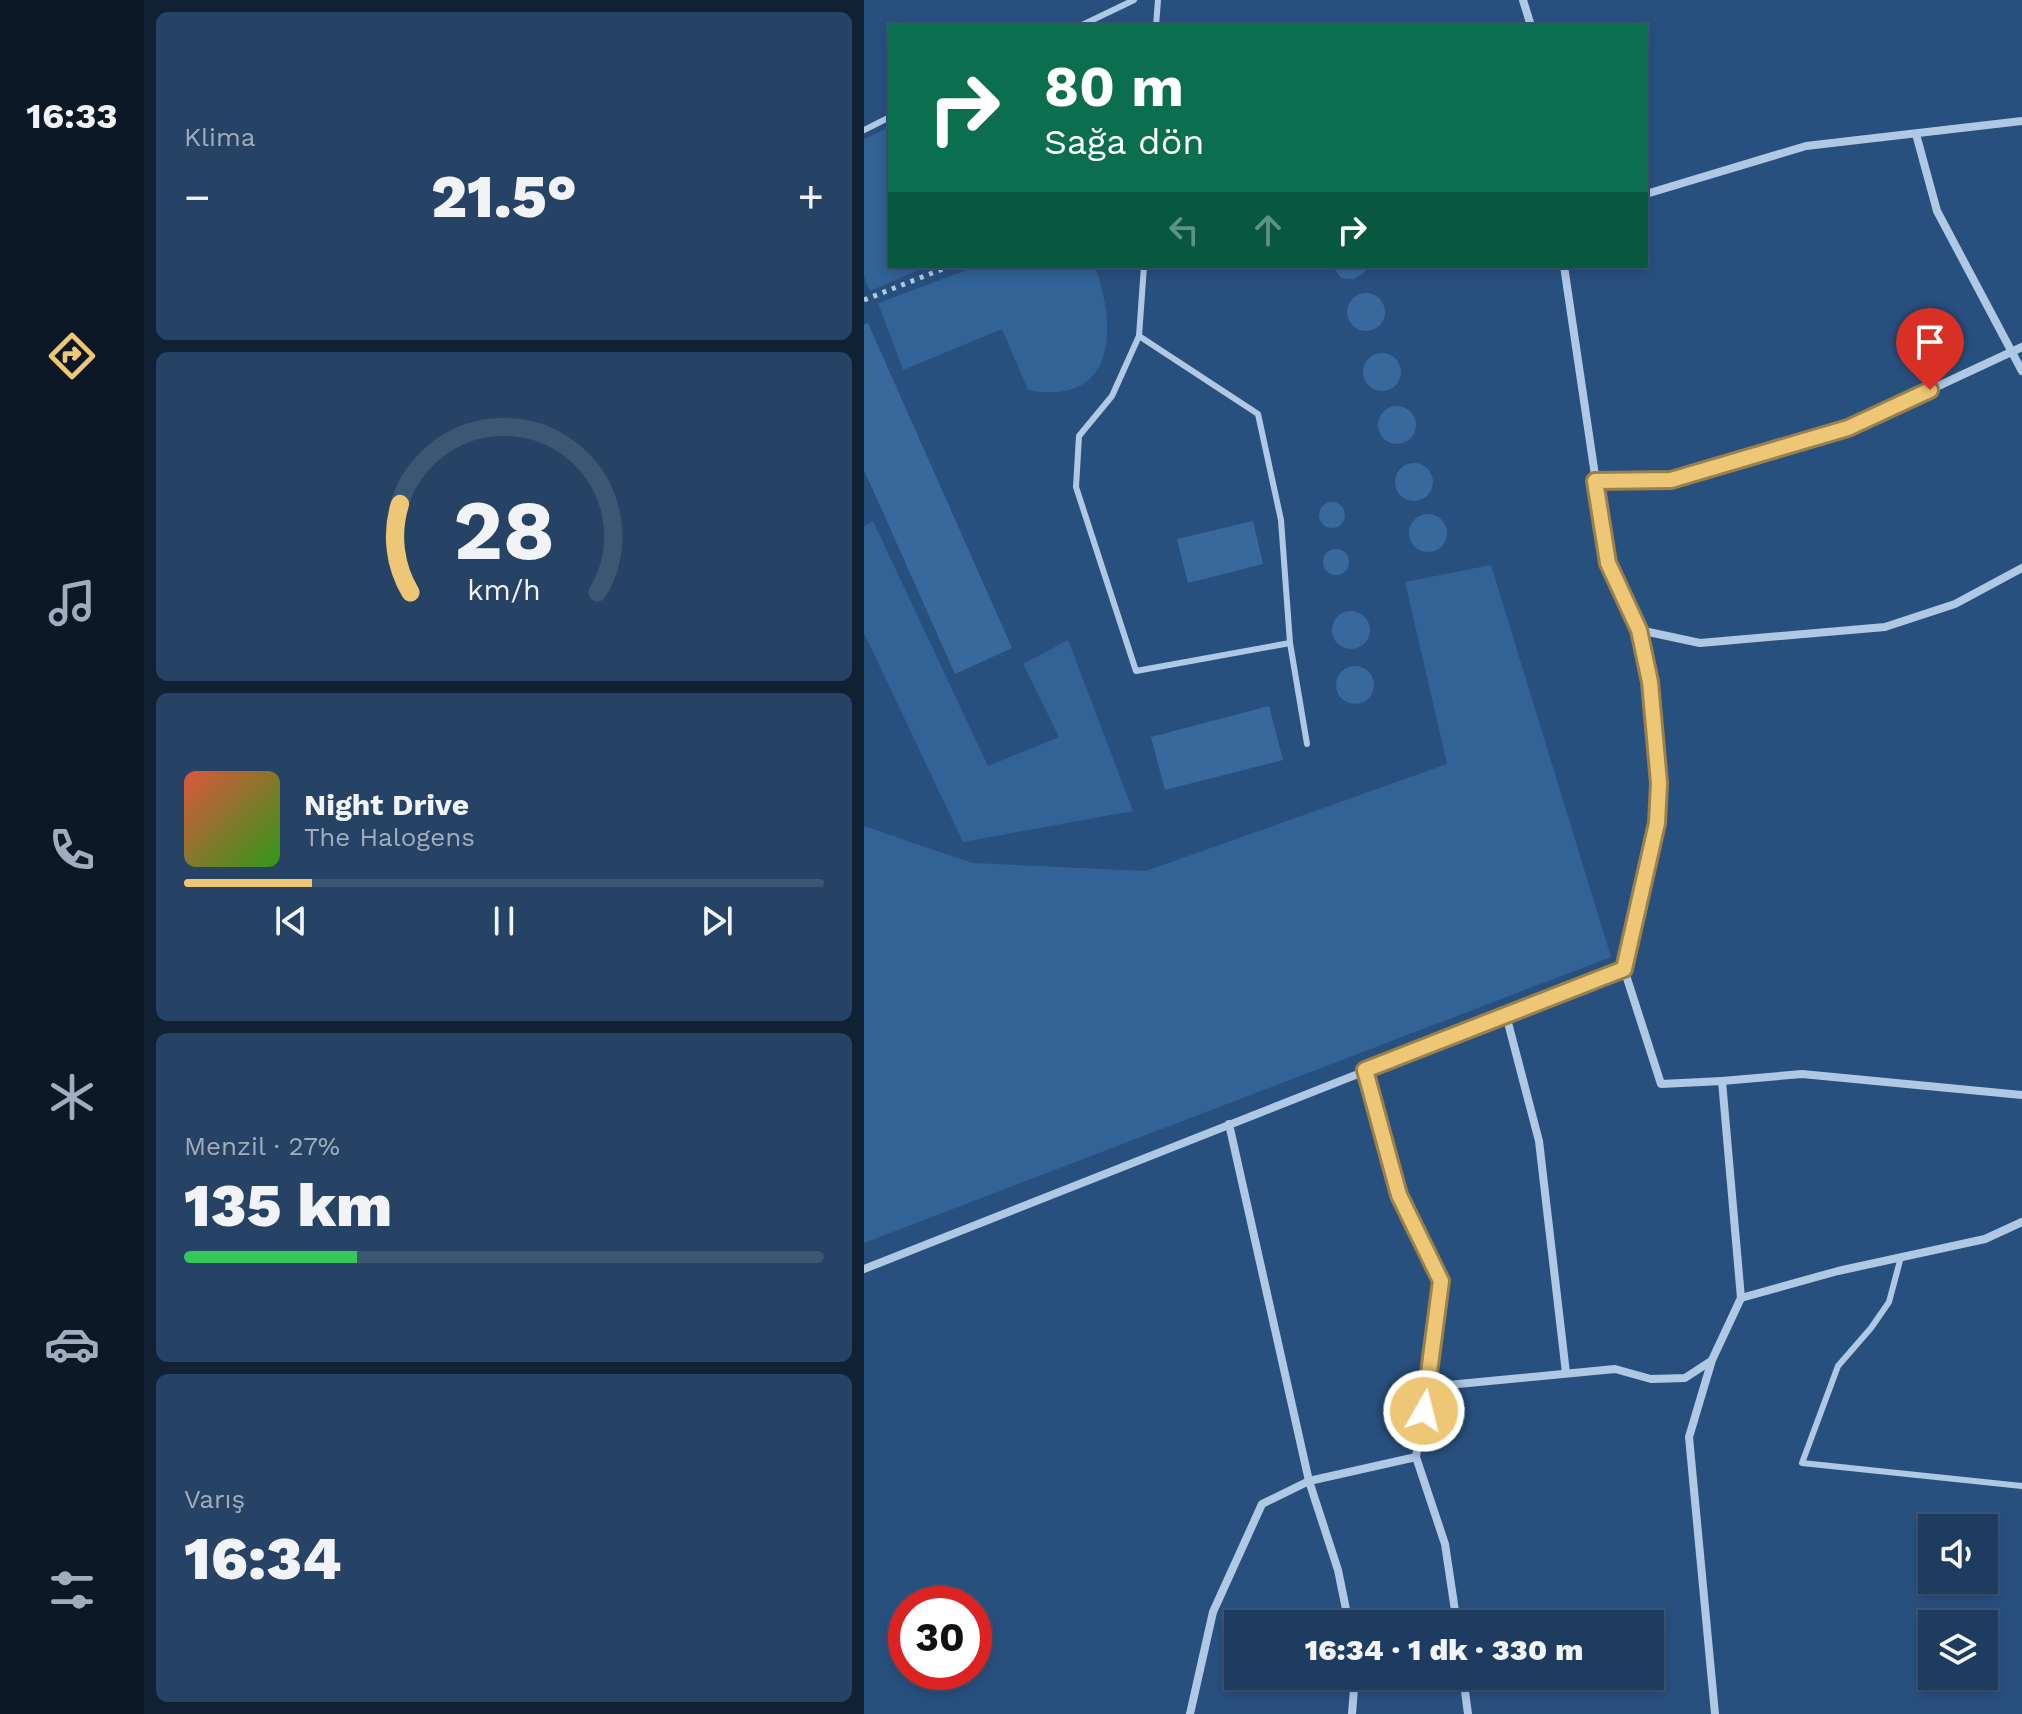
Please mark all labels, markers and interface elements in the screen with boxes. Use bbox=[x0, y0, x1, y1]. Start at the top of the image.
text: 80 m bbox=[1044, 54, 1184, 120]
icon: right bbox=[912, 56, 1016, 160]
text: 16:33 bbox=[26, 95, 118, 137]
text: Sağa dön bbox=[1044, 121, 1205, 163]
text: Klima bbox=[184, 122, 255, 152]
text: 21.5° bbox=[431, 161, 577, 232]
text: − bbox=[184, 171, 211, 223]
text: + bbox=[797, 171, 824, 223]
icon: left bbox=[1162, 208, 1206, 252]
icon: ahead bbox=[1246, 208, 1290, 252]
icon: right bbox=[1330, 208, 1374, 252]
pin bbox=[1896, 308, 1964, 390]
icon: arrive bbox=[1908, 320, 1952, 364]
icon: directions bbox=[44, 328, 100, 384]
text: 28 bbox=[453, 481, 555, 578]
text: km/h bbox=[467, 573, 541, 607]
icon: music bbox=[44, 575, 100, 631]
text: Night Drive bbox=[304, 787, 469, 822]
icon: phone bbox=[44, 822, 100, 878]
text: The Halogens bbox=[304, 822, 475, 852]
icon: previous bbox=[269, 899, 313, 943]
icon: pause bbox=[482, 899, 526, 943]
icon: next bbox=[695, 899, 739, 943]
icon: climate bbox=[44, 1069, 100, 1125]
text: Menzil · 27% bbox=[184, 1131, 340, 1161]
text: 135 km bbox=[184, 1170, 392, 1241]
icon: car bbox=[44, 1316, 100, 1372]
position arrow bbox=[1382, 1369, 1466, 1453]
text: Varış bbox=[184, 1484, 245, 1514]
map controls bbox=[1918, 1514, 1998, 1690]
button: sound bbox=[1918, 1514, 1998, 1594]
text: 16:34 bbox=[184, 1523, 342, 1594]
icon: filters bbox=[44, 1562, 100, 1618]
speed limit sign: 30 bbox=[888, 1586, 992, 1690]
button: layers bbox=[1918, 1610, 1998, 1690]
text: 16:34 · 1 dk · 330 m bbox=[1305, 1632, 1583, 1667]

